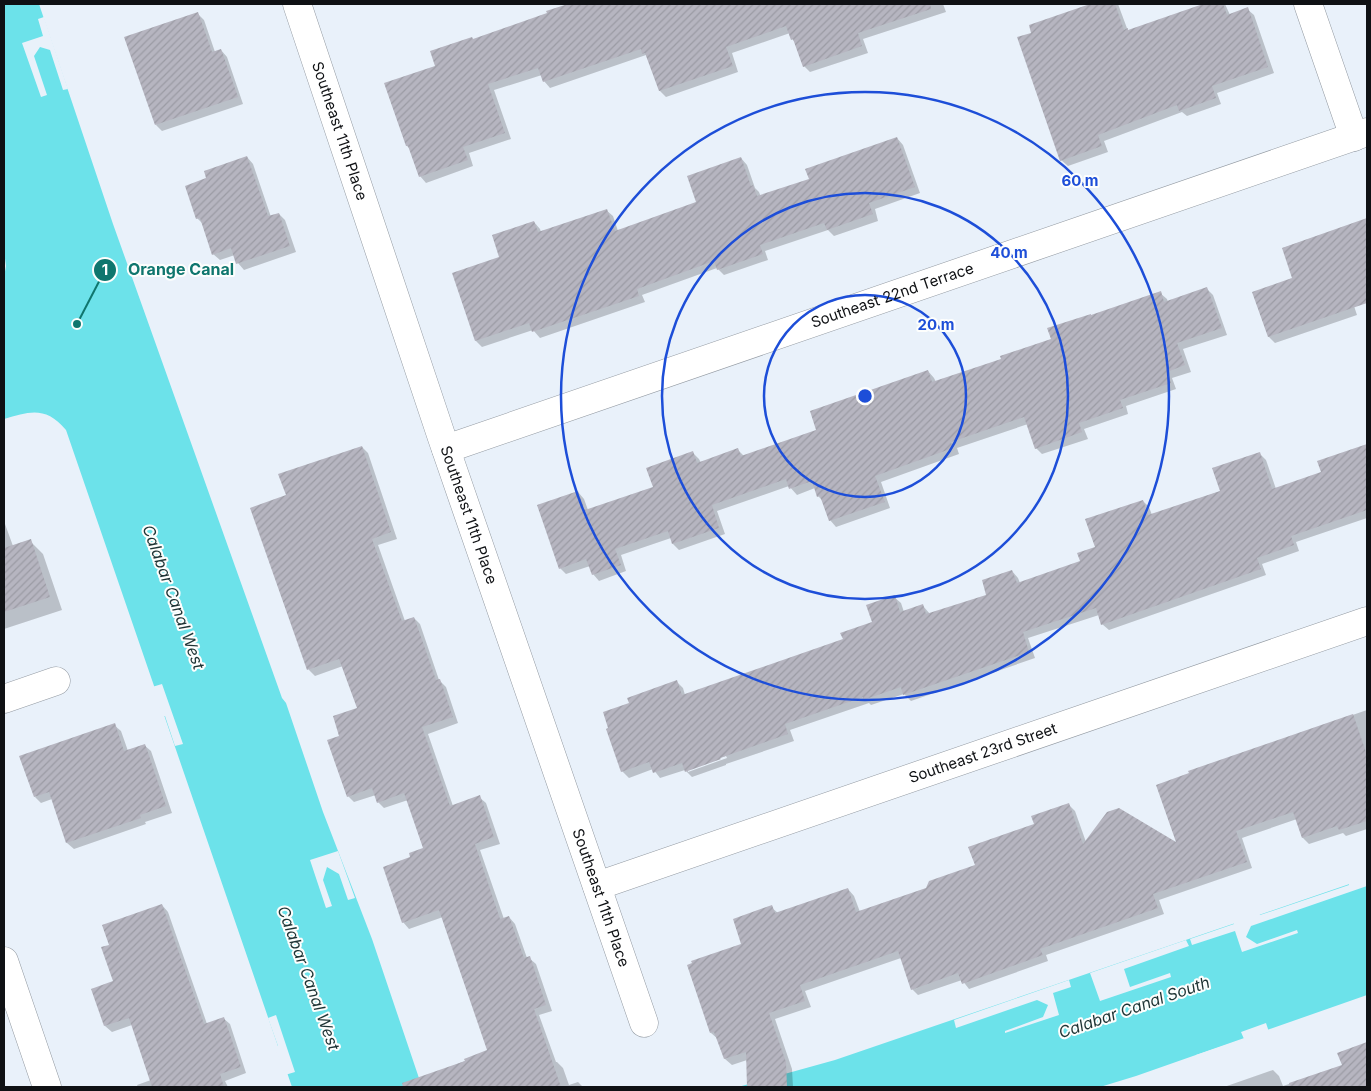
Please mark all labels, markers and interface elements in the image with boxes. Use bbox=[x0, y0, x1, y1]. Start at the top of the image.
street label: Southeast 11th Place bbox=[308, 59, 372, 203]
text: 60 m bbox=[1061, 171, 1099, 190]
text: 40 m bbox=[990, 243, 1028, 262]
callout: Orange Canal bbox=[93, 254, 244, 285]
street label: Southeast 22nd Terrace bbox=[808, 258, 976, 332]
text: Orange Canal bbox=[128, 259, 234, 279]
text: 1 bbox=[102, 260, 108, 279]
text: 20 m bbox=[918, 315, 954, 334]
centre of rings bbox=[856, 387, 874, 405]
street label: Southeast 11th Place bbox=[436, 443, 502, 587]
water label: Calabar Canal West bbox=[139, 522, 210, 673]
street label: Southeast 23rd Street bbox=[906, 718, 1059, 787]
street label: Southeast 11th Place bbox=[569, 826, 634, 969]
water label: Calabar Canal West bbox=[274, 903, 345, 1054]
water label: Calabar Canal South bbox=[1056, 972, 1212, 1042]

